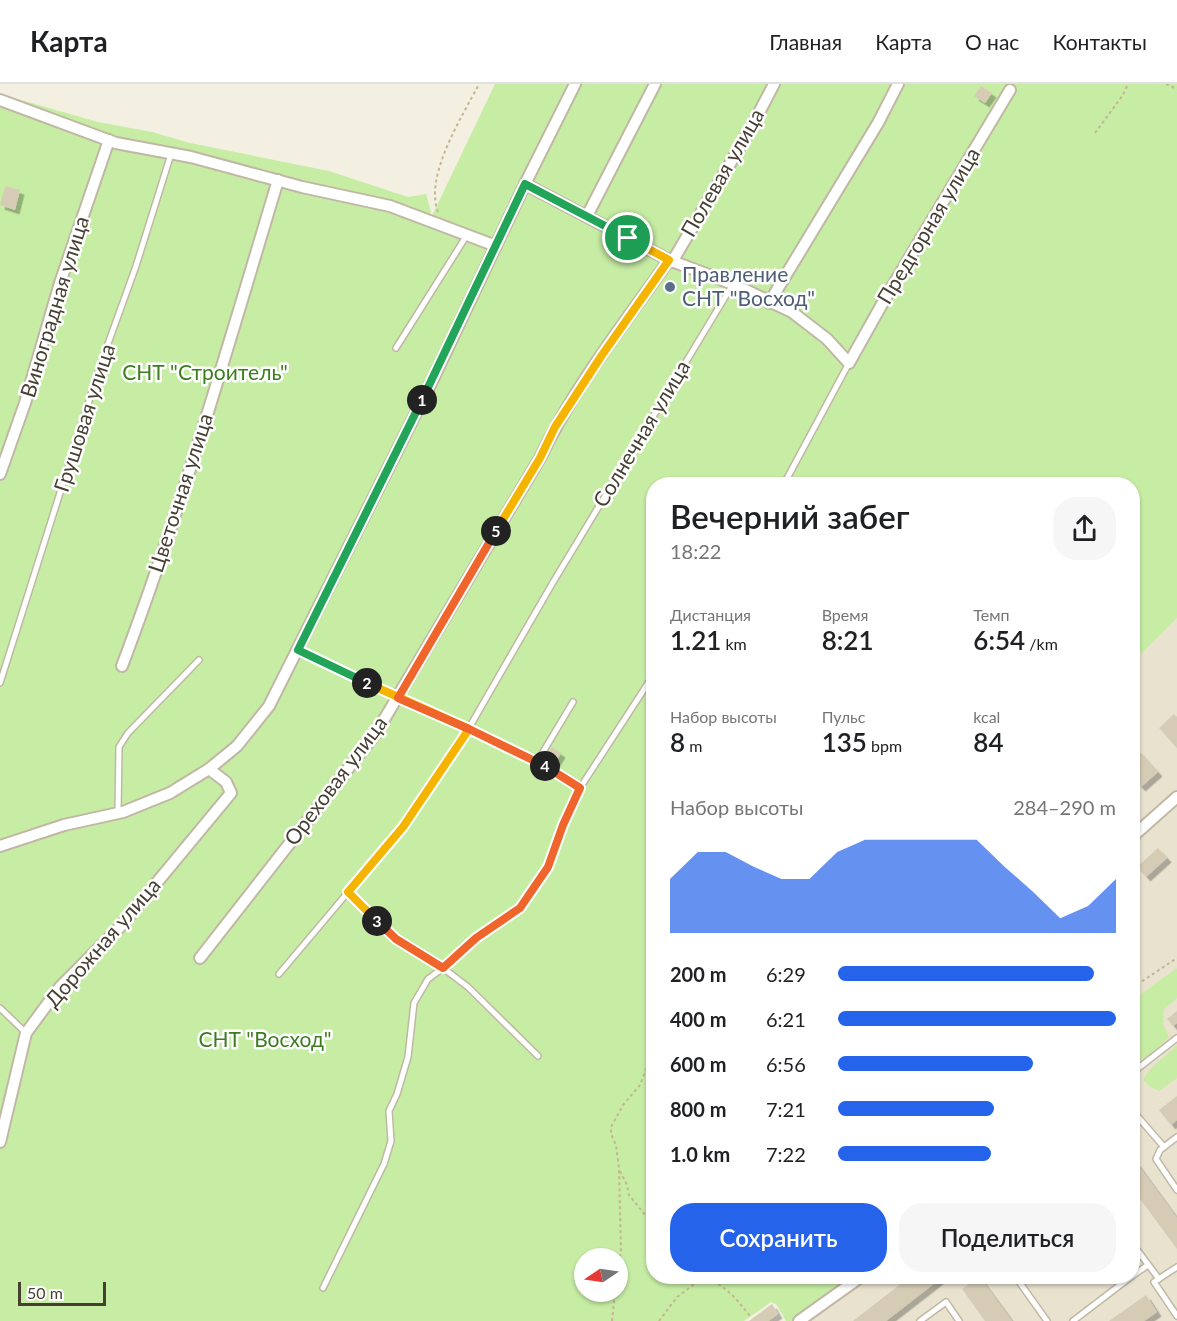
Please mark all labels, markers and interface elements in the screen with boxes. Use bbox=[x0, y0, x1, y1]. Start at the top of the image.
text: Карта bbox=[30, 24, 108, 58]
text: Главная bbox=[769, 29, 842, 54]
text: Карта bbox=[875, 29, 932, 54]
text: О нас bbox=[965, 29, 1019, 54]
text: Контакты bbox=[1052, 29, 1147, 54]
street label: Полевая улица bbox=[675, 104, 769, 241]
street label: Предгорная улица bbox=[871, 142, 984, 308]
pin bbox=[602, 212, 653, 263]
street label: Виноградная улица bbox=[14, 213, 93, 400]
icon: arrive bbox=[611, 221, 644, 254]
place label: Правление СНТ "Восход" bbox=[682, 261, 815, 310]
marker: Правление СНТ "Восход" bbox=[663, 280, 677, 294]
street label: Грушовая улица bbox=[48, 340, 119, 495]
street label: Солнечная улица bbox=[587, 355, 694, 511]
park label: СНТ "Строитель" bbox=[122, 359, 288, 384]
pin: 1 bbox=[407, 385, 437, 415]
text: 1 bbox=[417, 390, 427, 409]
street label: Цветочная улица bbox=[142, 410, 217, 575]
text: Вечерний забег bbox=[670, 496, 909, 536]
button: share bbox=[1053, 497, 1116, 560]
pin: 5 bbox=[481, 516, 511, 546]
text: 5 bbox=[491, 521, 501, 540]
text: 18:22 bbox=[670, 539, 721, 563]
text: Дистанция bbox=[670, 605, 751, 624]
text: Время bbox=[822, 605, 868, 624]
text: Темп bbox=[973, 605, 1010, 624]
text: 1.21 bbox=[670, 624, 721, 656]
text: 8:21 bbox=[822, 624, 874, 656]
text: 6:54 bbox=[973, 624, 1025, 656]
text: km bbox=[721, 634, 747, 653]
text: /km bbox=[1025, 634, 1058, 653]
pin: 2 bbox=[352, 668, 382, 698]
text: 2 bbox=[362, 673, 372, 692]
text: Набор высоты bbox=[670, 707, 777, 726]
text: Пульс bbox=[822, 707, 865, 726]
text: kcal bbox=[973, 707, 1000, 726]
street label: Ореховая улица bbox=[278, 711, 391, 850]
text: 8 bbox=[670, 726, 685, 758]
text: 135 bbox=[822, 726, 867, 758]
text: 84 bbox=[973, 726, 1004, 758]
text: m bbox=[685, 736, 702, 755]
text: bpm bbox=[867, 736, 902, 755]
pin: 4 bbox=[530, 751, 560, 781]
text: 4 bbox=[540, 756, 550, 775]
text: Набор высоты bbox=[670, 795, 803, 819]
text: 284–290 m bbox=[1013, 795, 1116, 819]
street label: Дорожная улица bbox=[39, 872, 165, 1012]
pin: 3 bbox=[362, 906, 392, 936]
text: 3 bbox=[372, 911, 382, 930]
text: 200 m bbox=[670, 962, 726, 986]
text: 6:29 bbox=[766, 962, 806, 986]
text: 400 m bbox=[670, 1007, 726, 1031]
text: 6:21 bbox=[766, 1007, 806, 1031]
park label: СНТ "Восход" bbox=[199, 1026, 331, 1051]
text: 600 m bbox=[670, 1052, 726, 1076]
text: 6:56 bbox=[766, 1052, 806, 1076]
text: 800 m bbox=[670, 1097, 726, 1121]
text: 7:21 bbox=[766, 1097, 806, 1121]
text: 1.0 km bbox=[670, 1142, 730, 1166]
text: 7:22 bbox=[766, 1142, 806, 1166]
button: Сохранить bbox=[670, 1203, 887, 1272]
button: Поделиться bbox=[899, 1203, 1116, 1272]
north arrow bbox=[574, 1248, 628, 1302]
map controls bbox=[574, 1248, 628, 1302]
scale bar bbox=[18, 1279, 106, 1306]
text: 50 m bbox=[27, 1283, 63, 1302]

